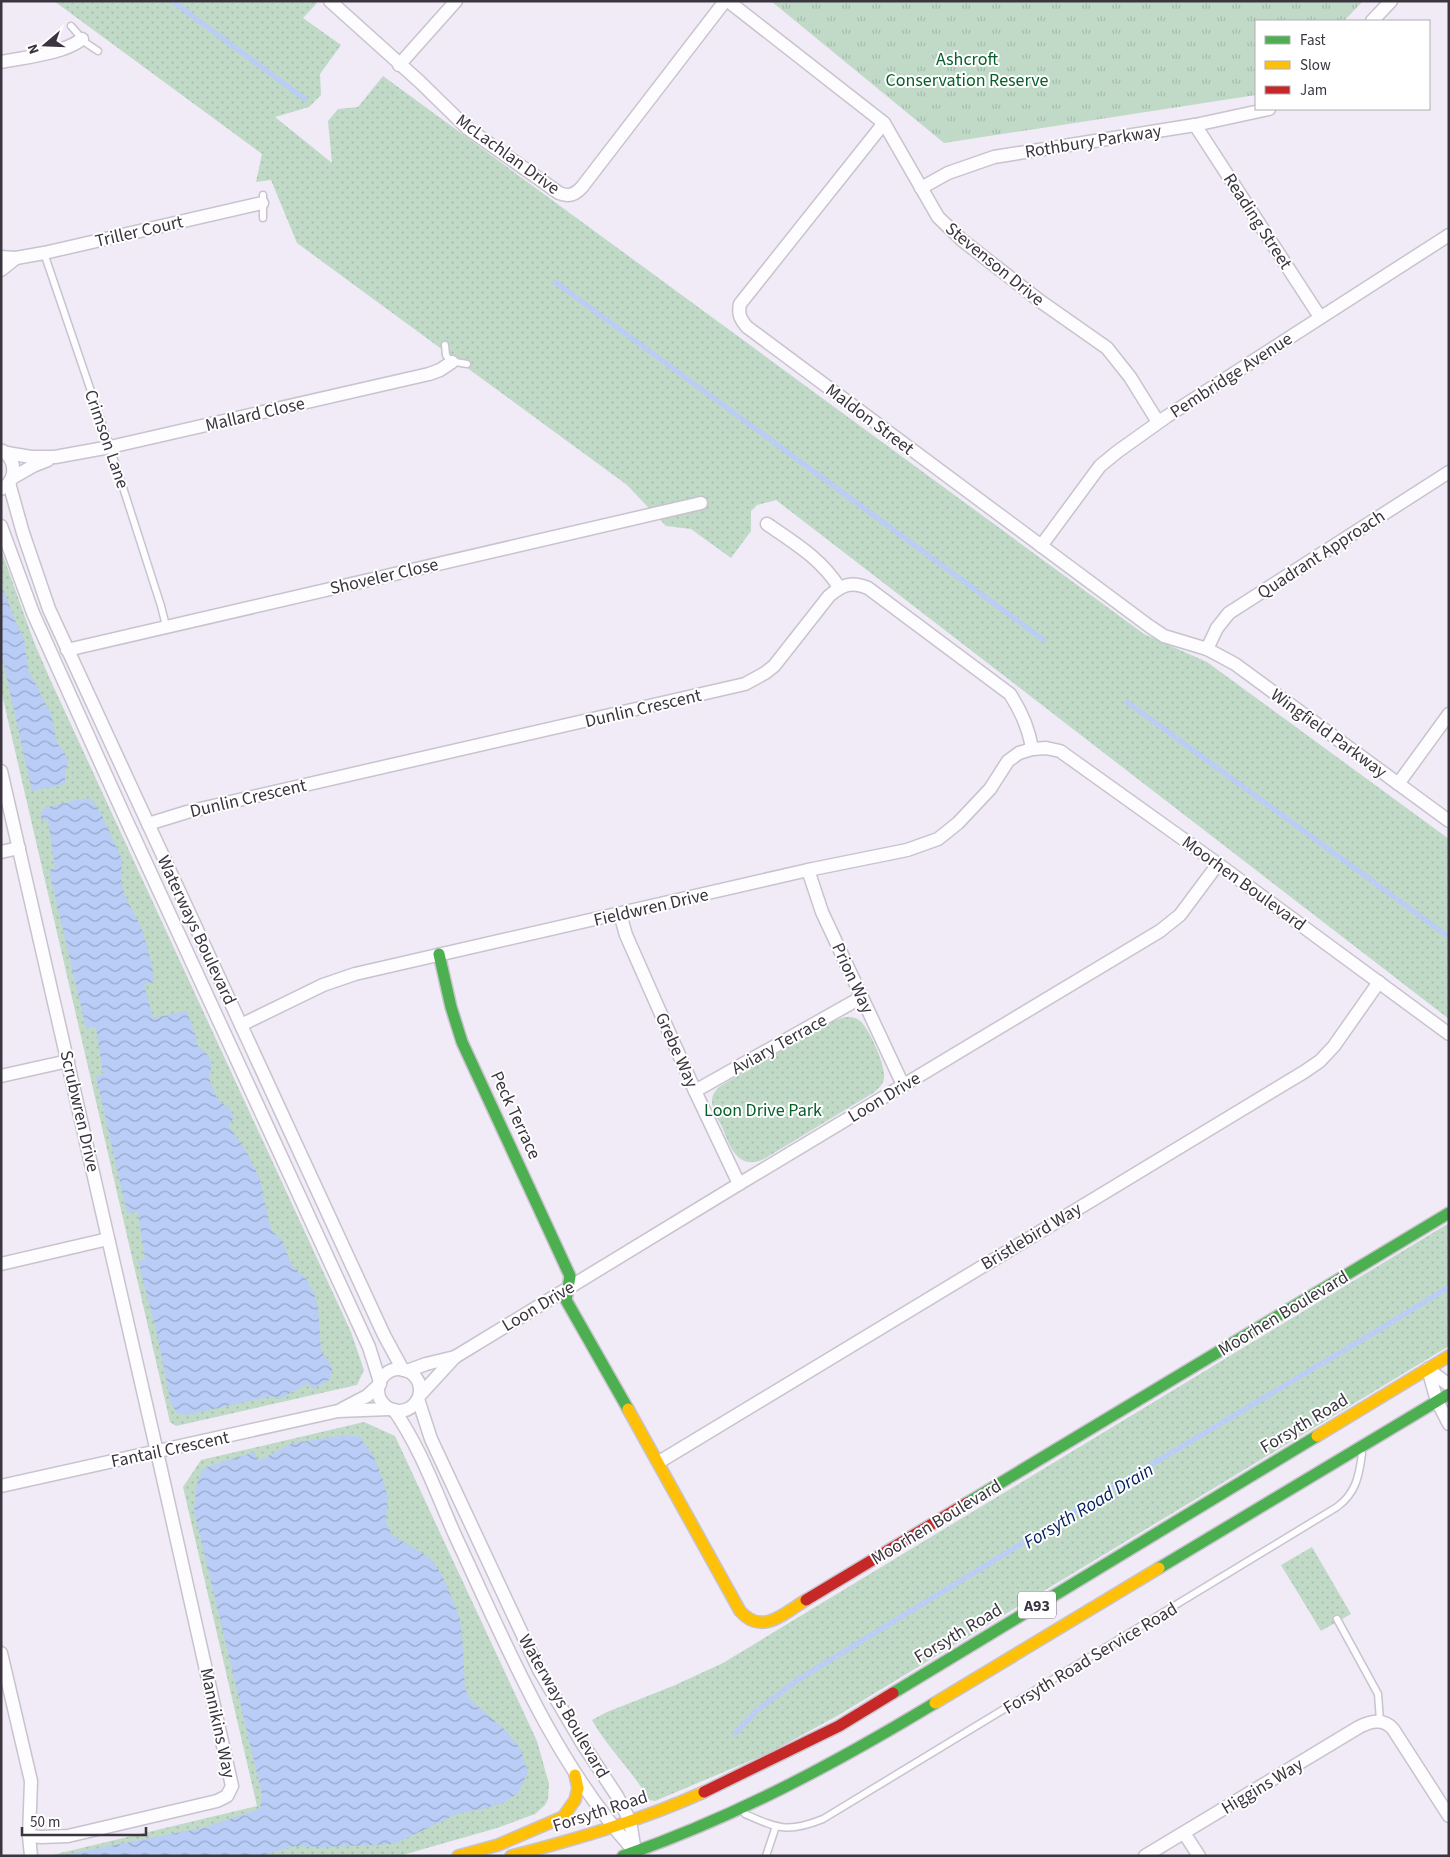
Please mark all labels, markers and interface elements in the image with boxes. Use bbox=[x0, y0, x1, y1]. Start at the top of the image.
north arrow bbox=[20, 20, 70, 70]
legend bbox=[1255, 20, 1430, 110]
text: Fast bbox=[1300, 30, 1326, 51]
text: N bbox=[23, 41, 45, 57]
park label: Ashcroft Conservation Reserve bbox=[885, 47, 1049, 93]
text: Slow bbox=[1300, 55, 1331, 76]
text: Jam bbox=[1300, 80, 1327, 101]
street label: McLachlan Drive bbox=[451, 108, 565, 201]
street label: Rothbury Parkway bbox=[1023, 118, 1164, 165]
street label: Reading Street bbox=[1217, 168, 1298, 274]
street label: Triller Court bbox=[93, 209, 186, 254]
street label: Stevenson Drive bbox=[940, 217, 1050, 312]
street label: Pembridge Avenue bbox=[1165, 326, 1297, 424]
street label: Maldon Street bbox=[820, 378, 919, 461]
street label: Crimson Lane bbox=[78, 386, 135, 492]
street label: Mallard Close bbox=[203, 391, 307, 438]
street label: Quadrant Approach bbox=[1253, 504, 1390, 605]
street label: Shoveler Close bbox=[327, 552, 441, 601]
street label: Dunlin Crescent bbox=[582, 683, 704, 734]
street label: Wingfield Parkway bbox=[1265, 683, 1392, 784]
street label: Dunlin Crescent bbox=[187, 773, 309, 824]
street label: Moorhen Boulevard bbox=[1177, 830, 1311, 937]
street label: Waterways Boulevard bbox=[151, 851, 242, 1009]
street label: Fieldwren Drive bbox=[591, 882, 711, 933]
street label: Prion Way bbox=[825, 939, 880, 1018]
street label: Aviary Terrace bbox=[727, 1008, 832, 1081]
street label: Grebe Way bbox=[649, 1009, 704, 1092]
street label: Scrubwren Drive bbox=[53, 1048, 106, 1174]
street label: Loon Drive bbox=[843, 1066, 925, 1129]
street label: Peck Terrace bbox=[484, 1067, 547, 1163]
park label: Loon Drive Park bbox=[704, 1098, 822, 1123]
street label: Bristlebird Way bbox=[976, 1196, 1087, 1276]
street label: Moorhen Boulevard bbox=[1213, 1265, 1353, 1362]
street label: Loon Drive bbox=[497, 1275, 579, 1338]
street label: Forsyth Road bbox=[1256, 1387, 1353, 1460]
street label: Fantail Crescent bbox=[109, 1425, 231, 1474]
water label: Forsyth Road Drain bbox=[1019, 1457, 1159, 1556]
street label: Moorhen Boulevard bbox=[866, 1474, 1006, 1571]
road number: A93 bbox=[1018, 1592, 1056, 1618]
street label: Forsyth Road Service Road bbox=[998, 1596, 1182, 1720]
street label: Forsyth Road bbox=[910, 1597, 1007, 1670]
street label: Waterways Boulevard bbox=[512, 1630, 615, 1783]
street label: Mannikins Way bbox=[194, 1666, 241, 1781]
street label: Higgins Way bbox=[1217, 1752, 1308, 1821]
street label: Forsyth Road bbox=[549, 1784, 651, 1839]
scale bar bbox=[22, 1804, 146, 1836]
text: 50 m bbox=[30, 1812, 60, 1833]

